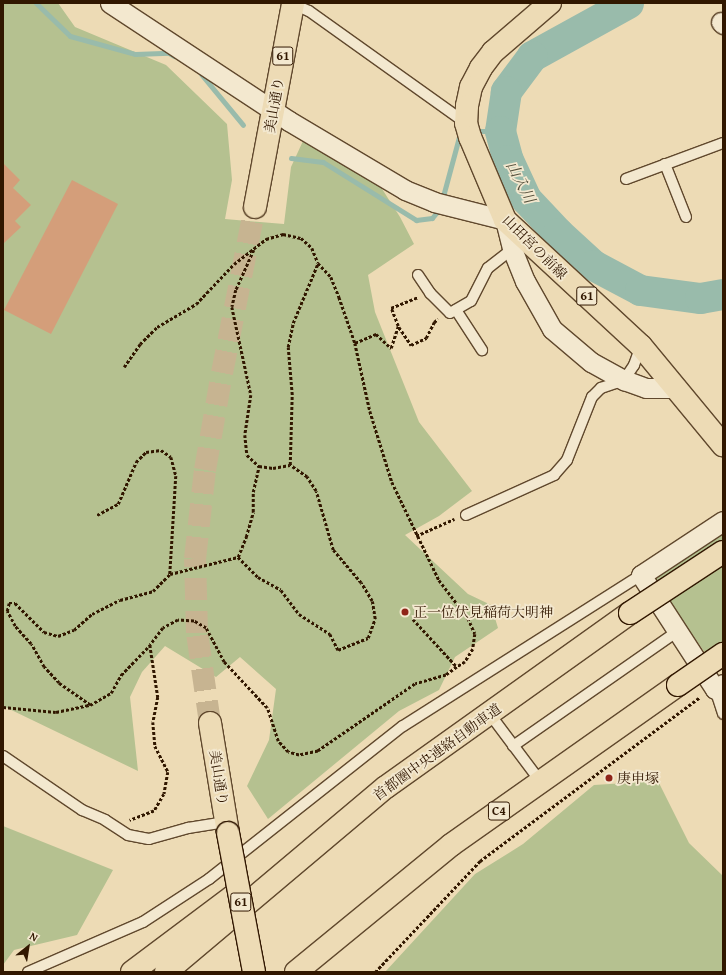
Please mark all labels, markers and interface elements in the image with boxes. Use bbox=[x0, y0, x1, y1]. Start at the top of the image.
road number: 61 bbox=[272, 45, 294, 67]
street label: 美山通り bbox=[261, 76, 287, 134]
water label: 山入川 bbox=[503, 158, 539, 206]
street label: 山田宮の前線 bbox=[499, 211, 571, 283]
road number: 61 bbox=[576, 285, 598, 307]
place label: 正一位伏見稲荷大明神 bbox=[413, 604, 553, 620]
marker: 正一位伏見稲荷大明神 bbox=[400, 607, 410, 617]
street label: 首都圏中央連絡自動車道 bbox=[370, 700, 504, 804]
street label: 美山通り bbox=[206, 749, 232, 807]
place label: 庚申塚 bbox=[617, 770, 659, 786]
marker: 庚申塚 bbox=[604, 773, 614, 783]
road number: C4 bbox=[487, 800, 511, 822]
road number: 61 bbox=[230, 891, 252, 913]
north arrow bbox=[8, 927, 48, 967]
text: N bbox=[27, 928, 41, 945]

